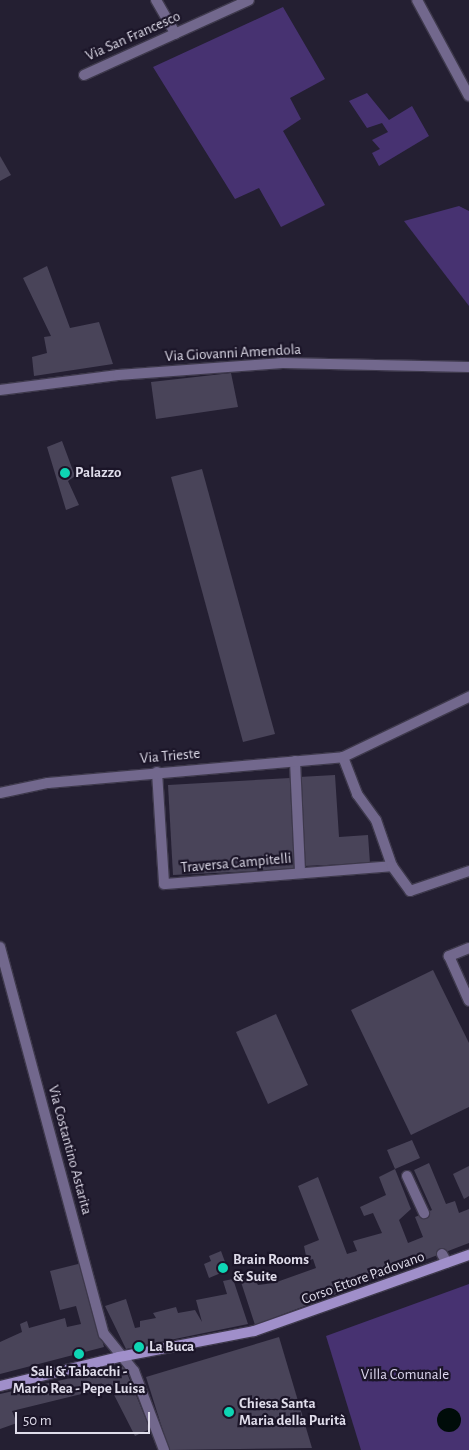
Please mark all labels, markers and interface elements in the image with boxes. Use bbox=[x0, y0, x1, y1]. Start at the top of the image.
street label: Via San Francesco bbox=[83, 7, 183, 65]
street label: Via Giovanni Amendola bbox=[164, 340, 302, 366]
place label: Palazzo bbox=[75, 464, 121, 482]
marker: Palazzo bbox=[59, 467, 71, 479]
street label: Via Trieste bbox=[139, 744, 201, 768]
street label: Traversa Campitelli bbox=[180, 849, 292, 877]
street label: Via Costantino Astarita bbox=[44, 1083, 96, 1217]
street label: Corso Ettore Padovano bbox=[299, 1247, 427, 1309]
place label: Brain Rooms & Suite bbox=[233, 1250, 309, 1285]
marker: Brain Rooms & Suite bbox=[217, 1262, 229, 1274]
place label: La Buca bbox=[149, 1338, 194, 1356]
marker: La Buca bbox=[133, 1341, 145, 1353]
marker: Sali & Tabacchi - Mario Rea - Pepe Luisa bbox=[73, 1348, 85, 1360]
place label: Sali & Tabacchi - Mario Rea - Pepe Luisa bbox=[13, 1362, 145, 1397]
park label: Villa Comunale bbox=[361, 1366, 449, 1384]
place label: Chiesa Santa Maria della Purità bbox=[239, 1394, 346, 1429]
scale bar bbox=[18, 1402, 152, 1434]
marker: Chiesa Santa Maria della Purità bbox=[223, 1406, 235, 1418]
text: 50 m bbox=[23, 1413, 52, 1428]

